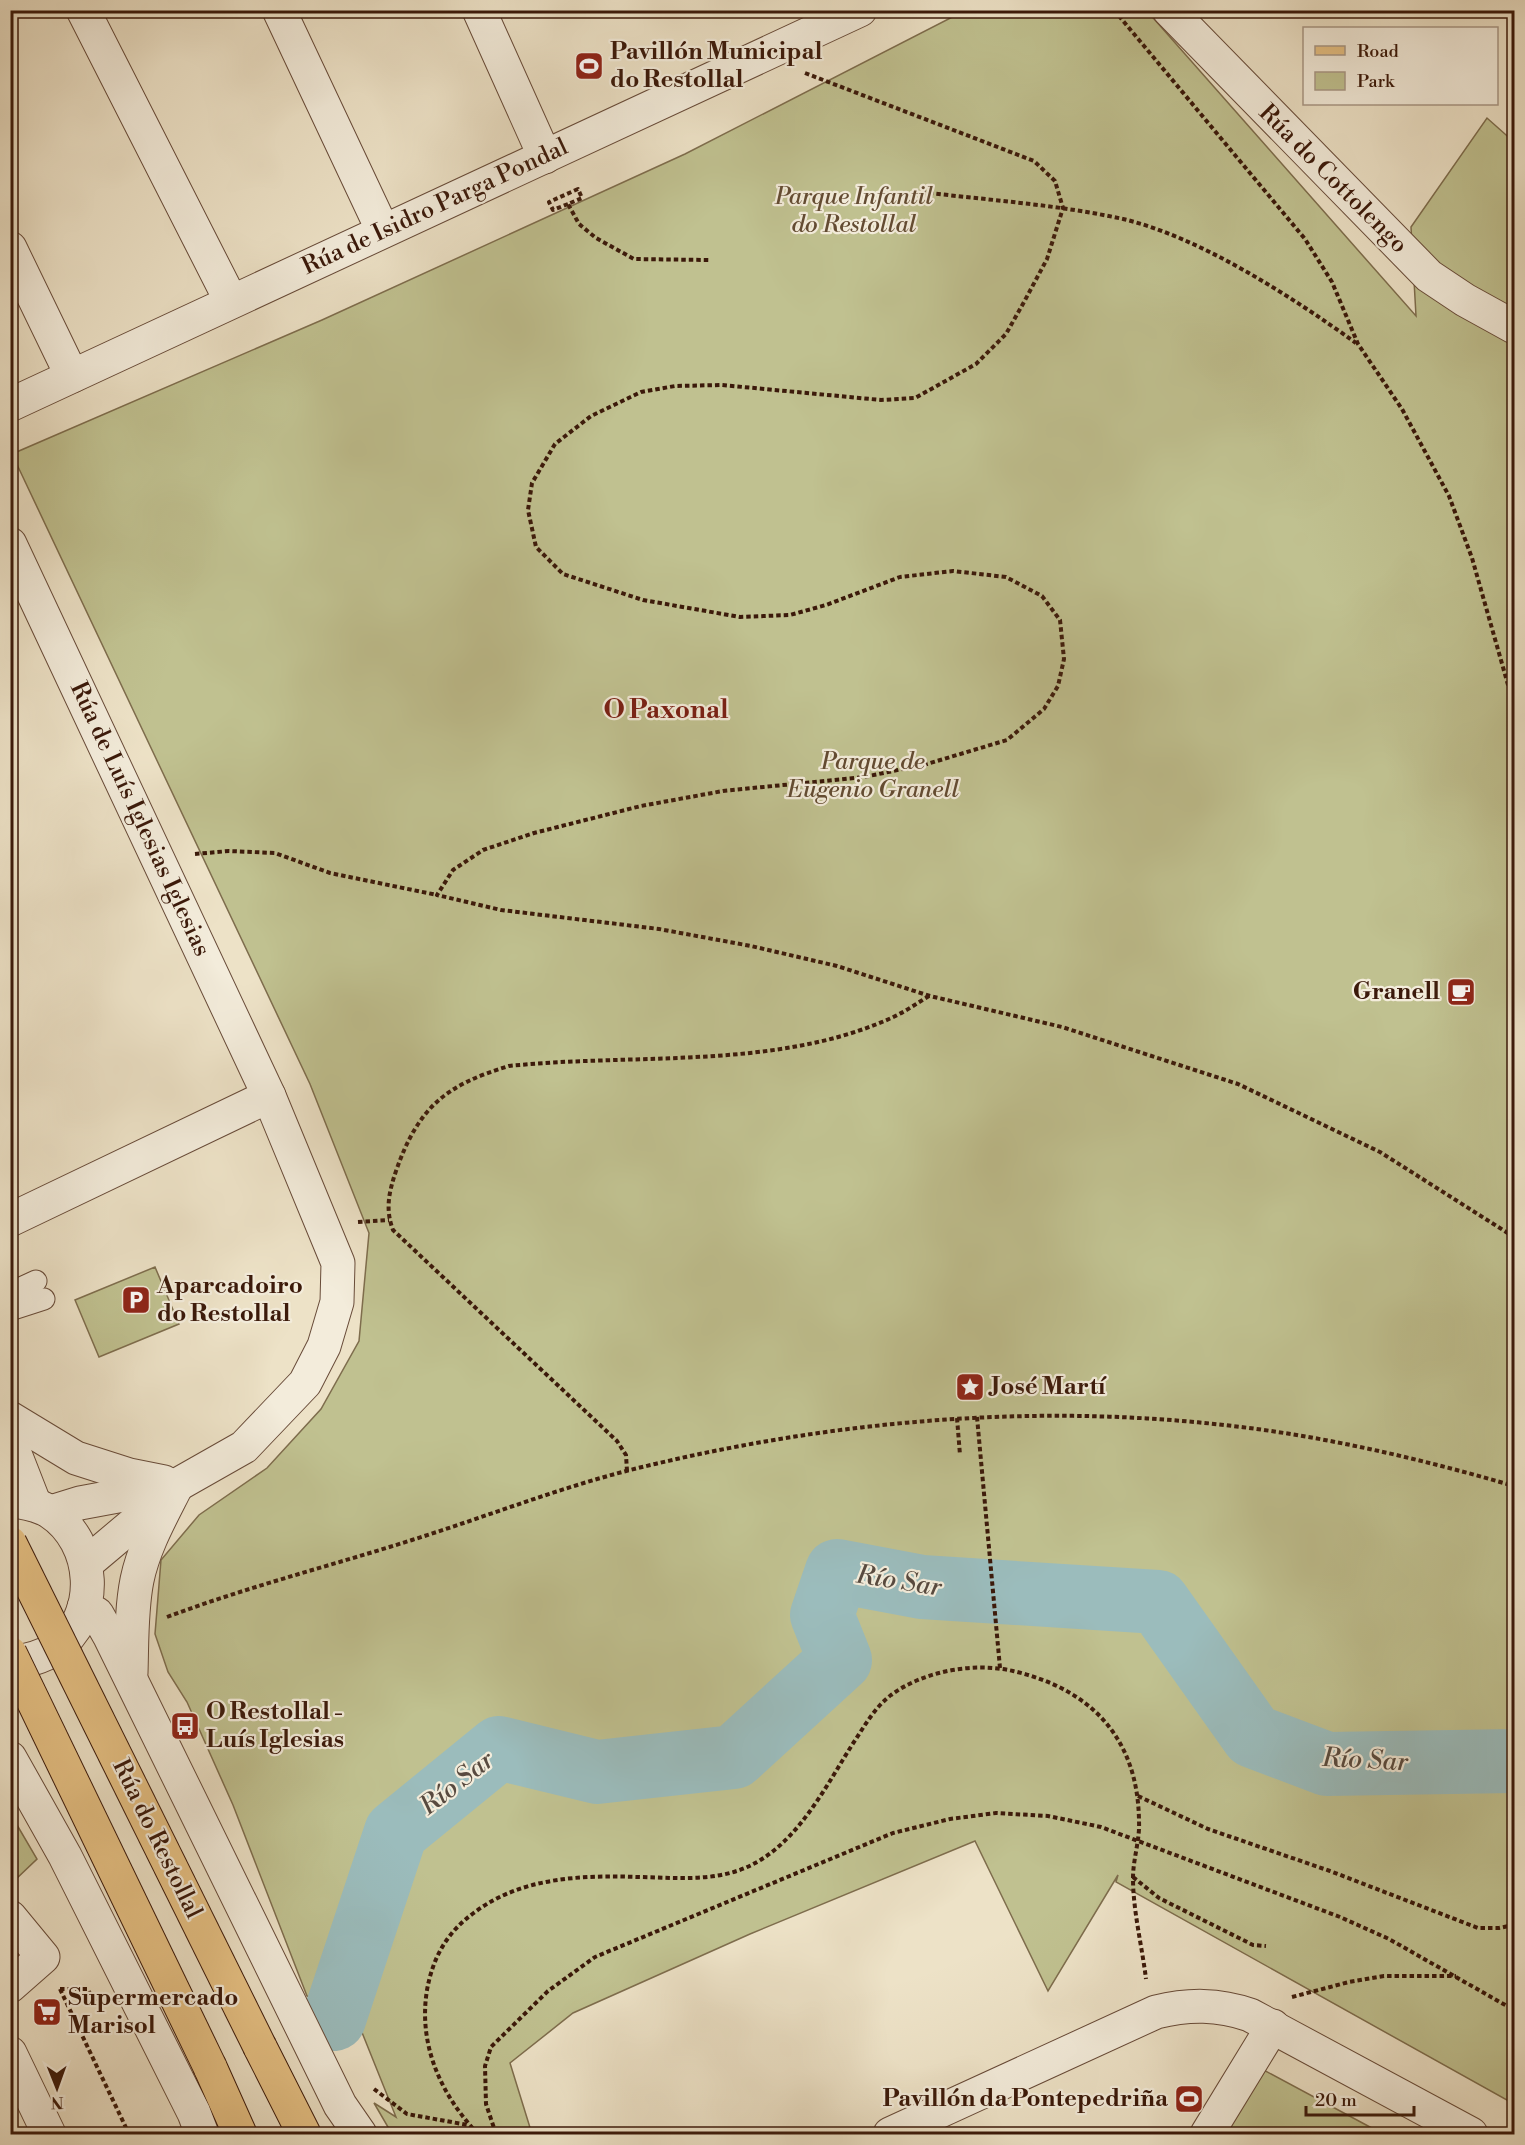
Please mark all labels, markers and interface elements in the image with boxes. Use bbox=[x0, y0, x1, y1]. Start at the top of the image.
legend bbox=[1303, 27, 1498, 105]
place label: Pavillón Municipal do Restollal bbox=[610, 37, 822, 95]
text: Road bbox=[1357, 40, 1400, 63]
sports icon: Pavillón Municipal do Restollal bbox=[573, 50, 605, 82]
text: Park bbox=[1357, 70, 1396, 93]
street label: Rúa do Cottolengo bbox=[1252, 98, 1414, 260]
street label: Rúa de Isidro Parga Pondal bbox=[297, 132, 573, 282]
park label: Parque Infantil do Restollal bbox=[774, 182, 933, 240]
street label: Rúa de Luís Iglesias Iglesias bbox=[63, 677, 217, 961]
district label: O Paxonal bbox=[603, 694, 729, 726]
park label: Parque de Eugenio Granell bbox=[786, 747, 959, 805]
cafe icon: Granell bbox=[1445, 976, 1477, 1008]
place label: Granell bbox=[1353, 977, 1440, 1007]
place label: Aparcadoiro do Restollal bbox=[156, 1271, 303, 1329]
parking icon: Aparcadoiro do Restollal bbox=[120, 1284, 152, 1316]
place icon: José Martí bbox=[954, 1371, 986, 1403]
place label: José Martí bbox=[988, 1372, 1107, 1402]
water label: Río Sar bbox=[853, 1558, 945, 1604]
place label: O Restollal - Luís Iglesias bbox=[206, 1697, 344, 1755]
bus stop icon: O Restollal - Luís Iglesias bbox=[169, 1710, 201, 1742]
water label: Río Sar bbox=[1320, 1742, 1410, 1778]
water label: Río Sar bbox=[413, 1743, 501, 1823]
street label: Rúa do Restollal bbox=[105, 1754, 209, 1924]
place label: Supermercado Marisol bbox=[68, 1983, 238, 2041]
supermarket icon: Supermercado Marisol bbox=[31, 1996, 63, 2028]
north arrow bbox=[27, 2058, 87, 2118]
scale bar bbox=[1306, 2079, 1414, 2117]
sports icon: Pavillón da Pontepedriña bbox=[1173, 2083, 1205, 2115]
place label: Pavillón da Pontepedriña bbox=[883, 2084, 1169, 2114]
text: 20 m bbox=[1315, 2089, 1357, 2112]
text: N bbox=[50, 2092, 64, 2112]

